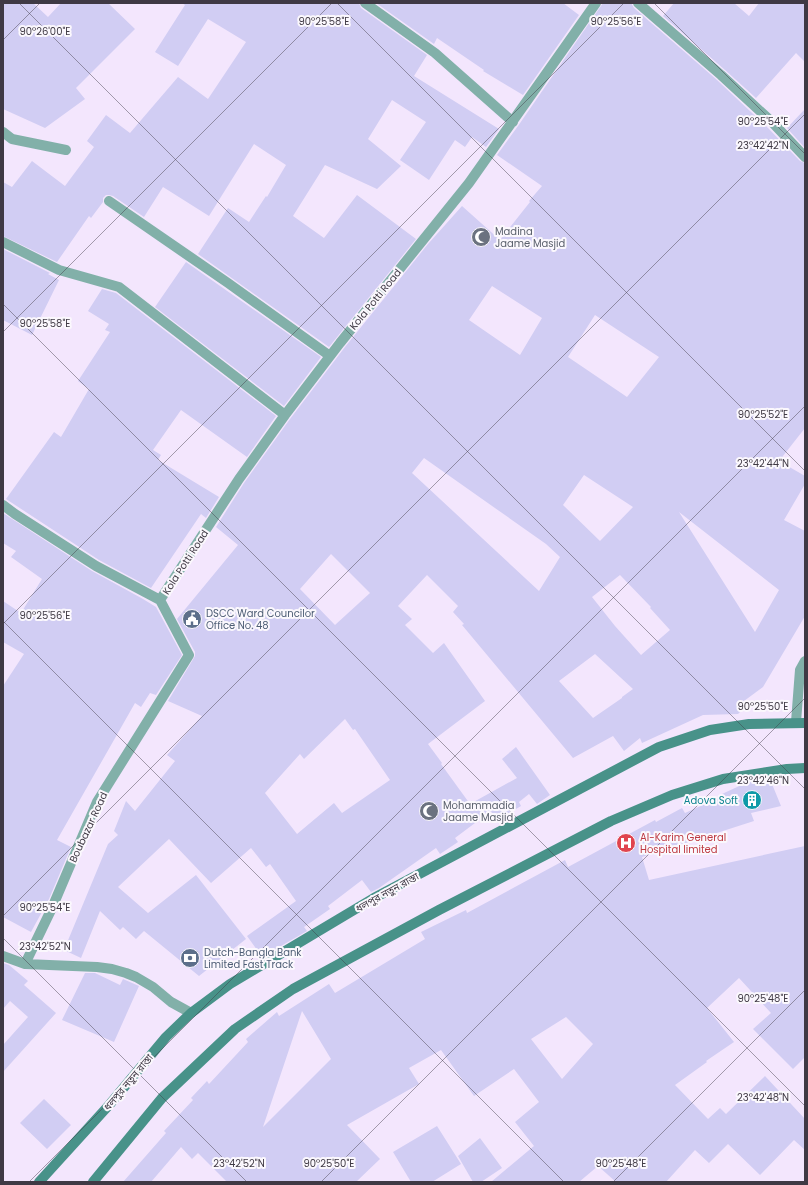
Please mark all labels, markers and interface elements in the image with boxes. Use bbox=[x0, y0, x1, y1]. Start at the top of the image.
text: 90°25'58"E bbox=[299, 14, 349, 29]
text: 90°25'56"E bbox=[591, 14, 641, 29]
text: 90°26'00"E bbox=[20, 24, 70, 39]
text: 90°25'54"E bbox=[738, 114, 788, 129]
text: 23°42'42"N bbox=[737, 138, 789, 153]
place label: Madina Jaame Masjid bbox=[495, 224, 565, 251]
mosque icon: Madina Jaame Masjid bbox=[470, 226, 492, 248]
street label: Kola Potti Road bbox=[346, 265, 405, 333]
text: 90°25'58"E bbox=[20, 316, 70, 331]
text: 90°25'52"E bbox=[738, 407, 788, 422]
text: 23°42'44"N bbox=[737, 456, 789, 471]
street label: Kola Potti Road bbox=[159, 527, 212, 598]
place label: DSCC Ward Councilor Office No. 48 bbox=[206, 606, 315, 633]
text: 90°25'56"E bbox=[20, 608, 70, 623]
public building icon: DSCC Ward Councilor Office No. 48 bbox=[181, 608, 203, 630]
text: 90°25'50"E bbox=[738, 699, 788, 714]
text: 23°42'46"N bbox=[737, 773, 789, 788]
building icon: Adova Soft bbox=[741, 789, 763, 811]
street label: Boubazar Road bbox=[66, 790, 111, 865]
place label: Adova Soft bbox=[684, 793, 738, 808]
place label: Mohammadia Jaame Masjid bbox=[443, 798, 515, 825]
mosque icon: Mohammadia Jaame Masjid bbox=[418, 800, 440, 822]
place label: Al-Karim General Hospital limited bbox=[640, 830, 726, 857]
hospital icon: Al-Karim General Hospital limited bbox=[615, 832, 637, 854]
street label: ধলপুর নতুন রাস্তা bbox=[353, 869, 422, 916]
text: 90°25'54"E bbox=[20, 900, 70, 915]
text: 23°42'52"N bbox=[19, 939, 71, 954]
place label: Dutch-Bangla Bank Limited Fast Track bbox=[204, 945, 302, 972]
bank icon: Dutch-Bangla Bank Limited Fast Track bbox=[179, 947, 201, 969]
text: 90°25'48"E bbox=[738, 991, 788, 1006]
street label: ধলপুর নতুন রাস্তা bbox=[100, 1050, 157, 1114]
text: 23°42'48"N bbox=[737, 1090, 789, 1105]
text: 23°42'52"N bbox=[213, 1156, 265, 1171]
text: 90°25'50"E bbox=[304, 1156, 354, 1171]
text: 90°25'48"E bbox=[596, 1156, 646, 1171]

